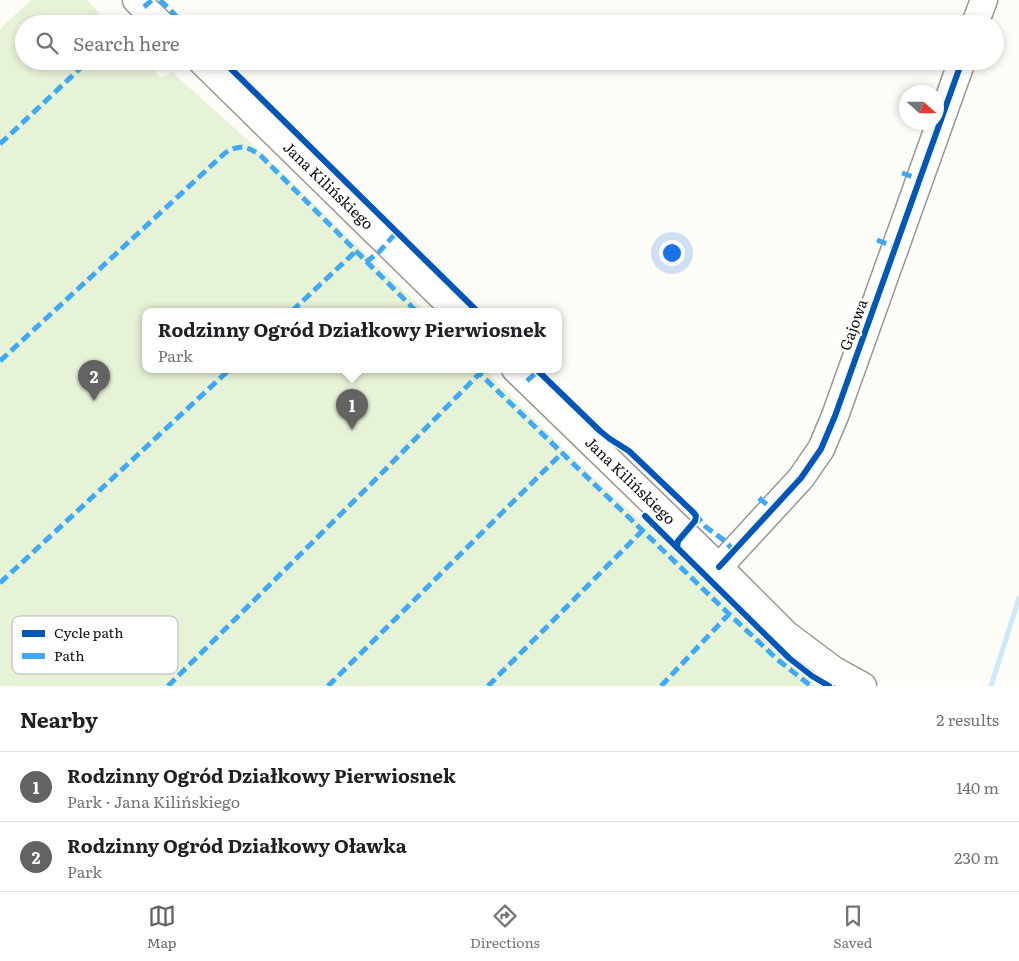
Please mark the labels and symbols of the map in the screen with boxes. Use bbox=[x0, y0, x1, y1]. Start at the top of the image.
north arrow bbox=[899, 85, 944, 130]
street label: Jana Kilińskiego bbox=[278, 136, 380, 234]
your location bbox=[659, 240, 685, 266]
street label: Gajowa bbox=[833, 295, 873, 353]
pin: 2 bbox=[78, 360, 110, 401]
pin: 1 bbox=[336, 389, 368, 430]
street label: Jana Kilińskiego bbox=[580, 431, 682, 529]
legend bbox=[12, 616, 178, 674]
text: Cycle path bbox=[54, 622, 123, 642]
text: Path bbox=[54, 645, 84, 665]

